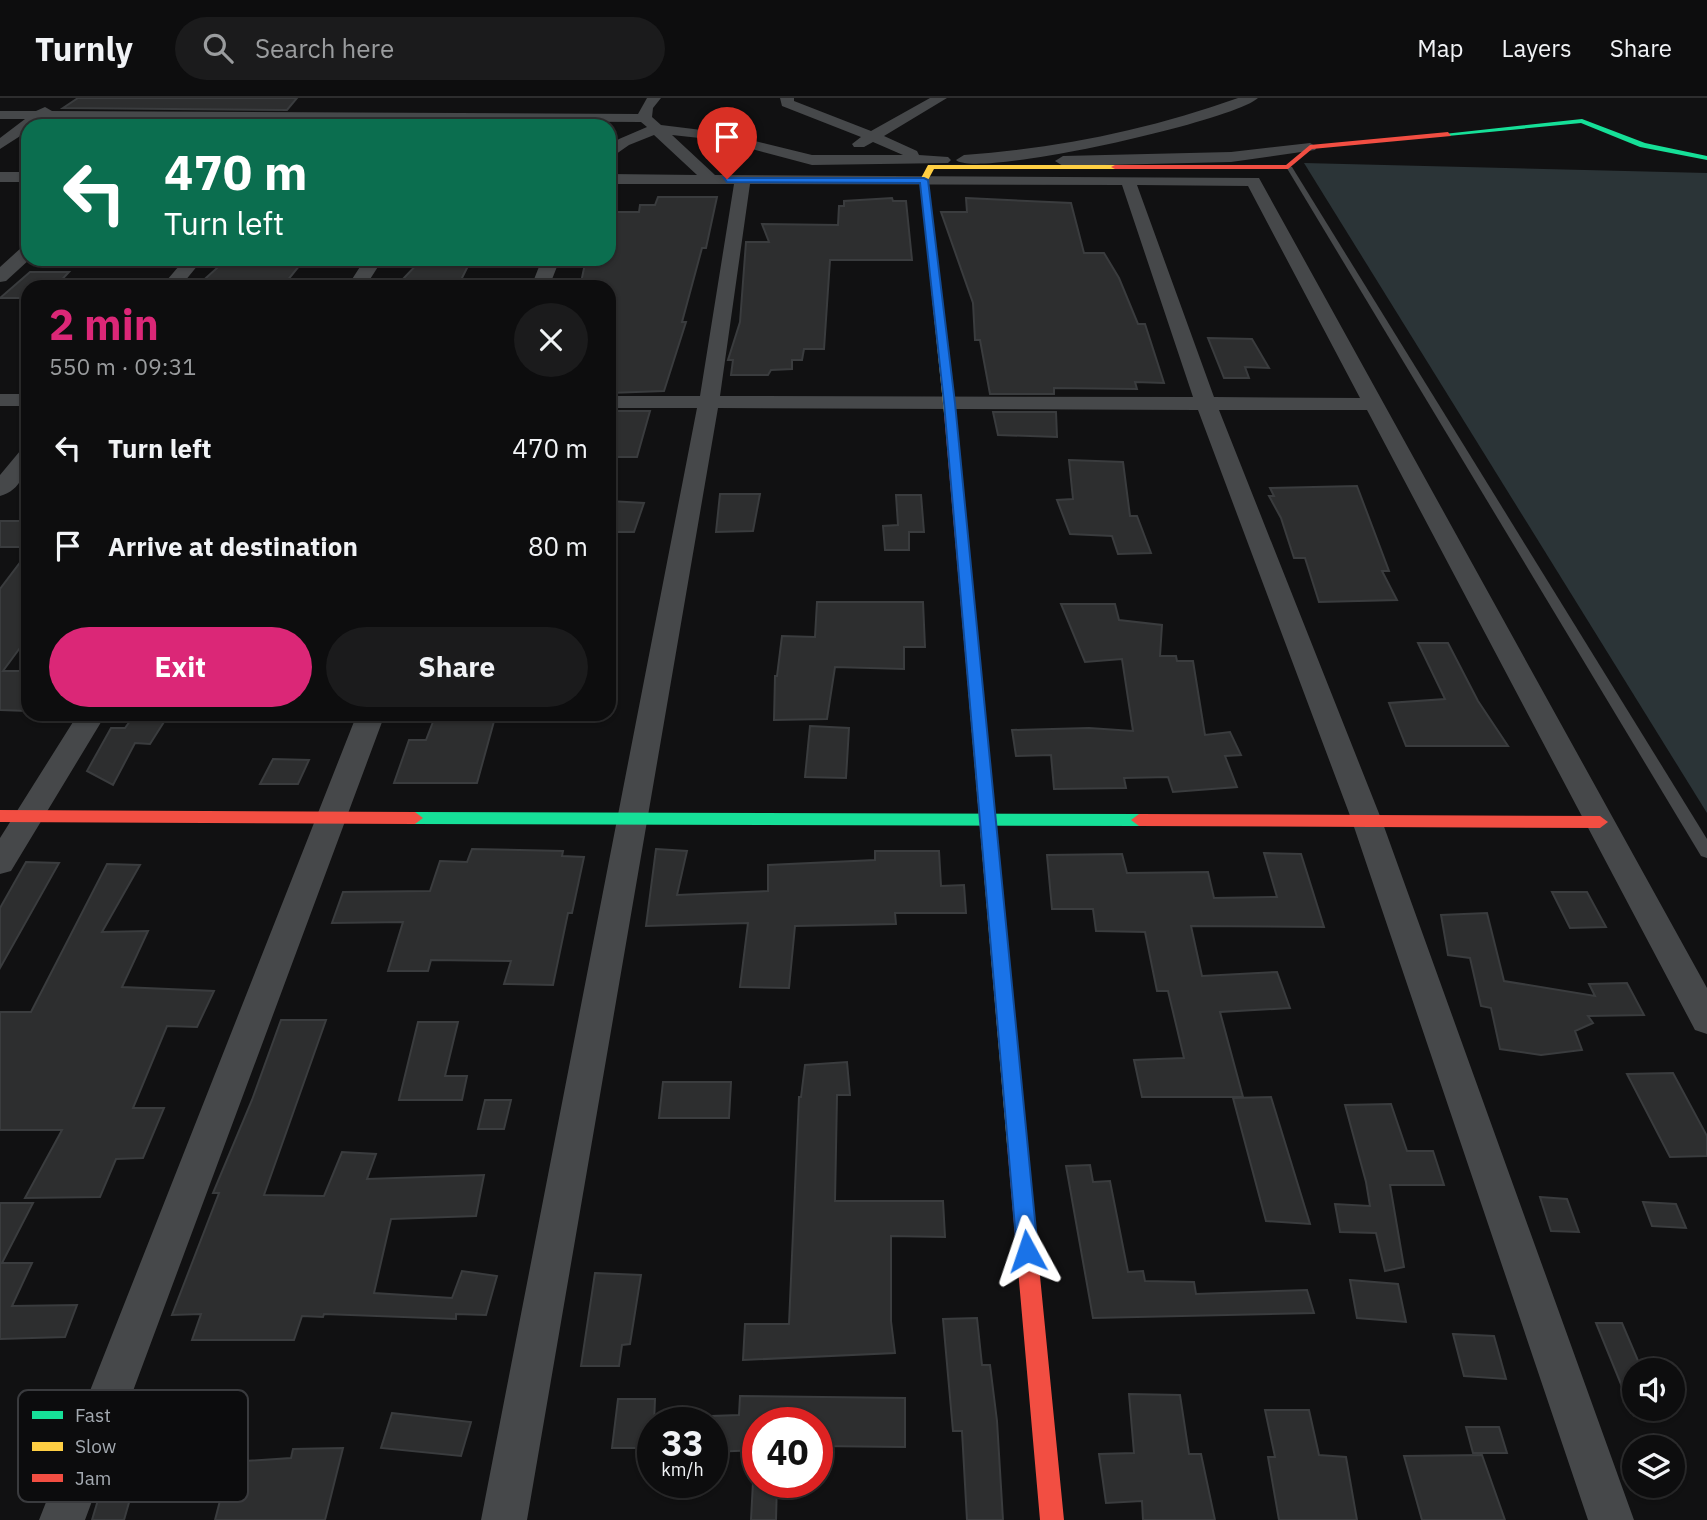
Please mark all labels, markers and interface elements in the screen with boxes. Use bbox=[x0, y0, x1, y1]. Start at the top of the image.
search box bbox=[175, 17, 665, 80]
text: Turnly bbox=[35, 27, 133, 70]
icon: search bbox=[199, 29, 237, 67]
text: Search here bbox=[255, 31, 394, 65]
text: Map bbox=[1417, 32, 1464, 64]
text: Layers bbox=[1502, 32, 1572, 64]
text: Share bbox=[1610, 32, 1672, 64]
pin bbox=[697, 107, 757, 179]
icon: arrive bbox=[708, 118, 746, 156]
text: 470 m bbox=[164, 140, 308, 203]
icon: left bbox=[49, 147, 140, 238]
text: Turn left bbox=[164, 202, 284, 244]
text: 2 min bbox=[49, 297, 159, 352]
button: close bbox=[514, 303, 588, 377]
text: 550 m · 09:31 bbox=[49, 351, 196, 381]
icon: left bbox=[49, 429, 87, 467]
text: Turn left bbox=[108, 431, 211, 465]
text: 470 m bbox=[512, 431, 588, 465]
icon: arrive bbox=[49, 527, 87, 565]
text: Arrive at destination bbox=[108, 529, 358, 563]
text: 80 m bbox=[528, 529, 588, 563]
button: Exit bbox=[49, 627, 312, 707]
button: Share bbox=[326, 627, 588, 707]
position arrow bbox=[990, 1214, 1064, 1288]
map controls bbox=[1622, 1358, 1685, 1498]
button: sound bbox=[1622, 1358, 1685, 1421]
legend bbox=[18, 1390, 248, 1502]
text: Fast bbox=[75, 1403, 111, 1427]
speed limit sign: 40 bbox=[742, 1407, 833, 1498]
text: 33 bbox=[661, 1420, 704, 1466]
text: Slow bbox=[75, 1434, 116, 1458]
button: layers bbox=[1622, 1435, 1685, 1498]
text: km/h bbox=[661, 1458, 704, 1481]
text: Jam bbox=[75, 1466, 111, 1490]

